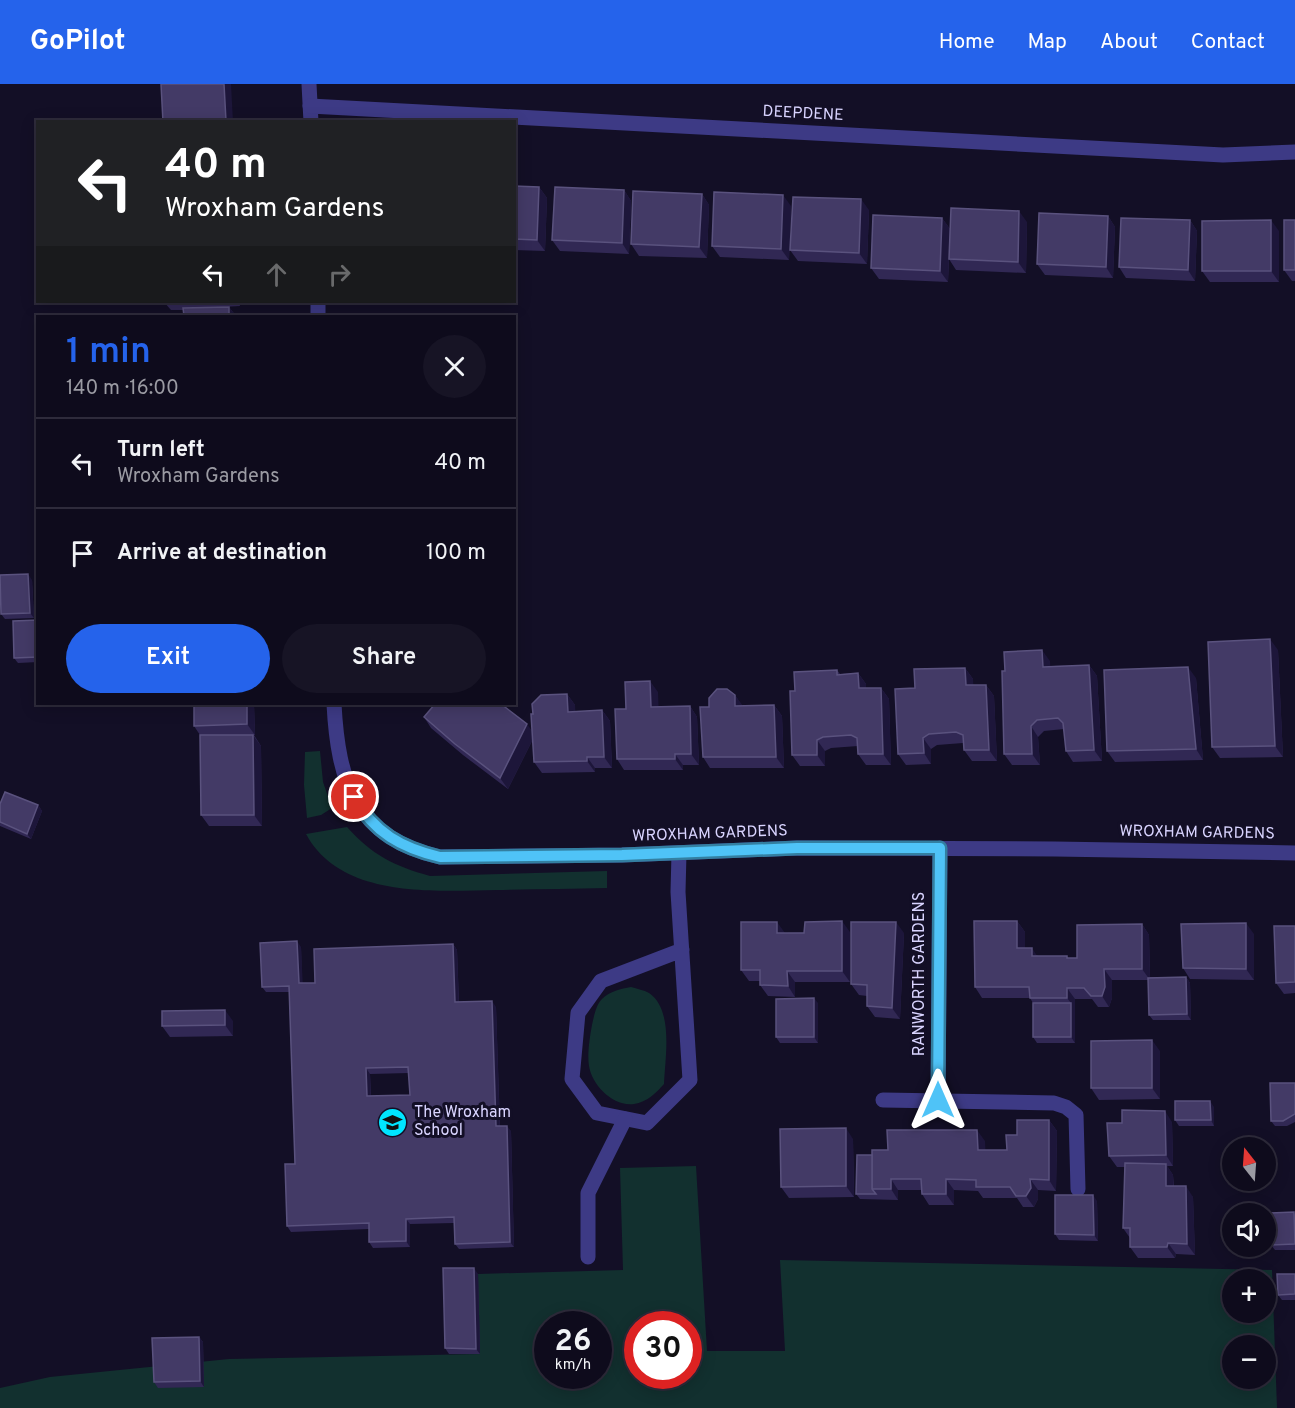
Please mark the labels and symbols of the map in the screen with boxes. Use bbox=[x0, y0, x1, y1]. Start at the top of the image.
street label: DEEPDENE bbox=[762, 102, 844, 126]
pin bbox=[328, 771, 379, 822]
street label: WROXHAM GARDENS bbox=[632, 821, 788, 847]
street label: WROXHAM GARDENS bbox=[1119, 822, 1275, 844]
street label: RANWORTH GARDENS bbox=[910, 892, 930, 1056]
position arrow bbox=[906, 1068, 970, 1132]
place label: The Wroxham School bbox=[414, 1103, 511, 1141]
school or university icon: The Wroxham School bbox=[377, 1106, 409, 1138]
north arrow bbox=[1222, 1137, 1276, 1191]
speed limit sign: 30 bbox=[624, 1311, 702, 1389]

